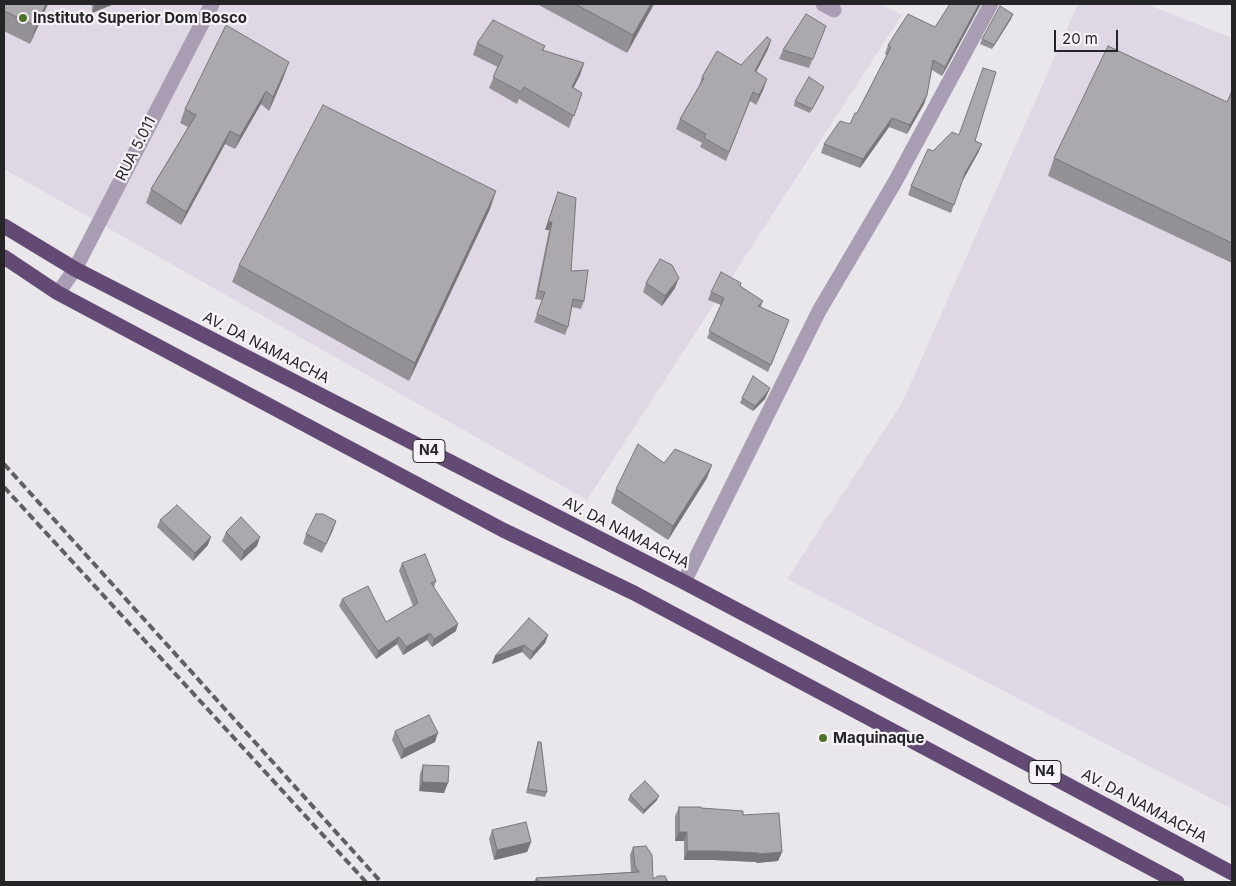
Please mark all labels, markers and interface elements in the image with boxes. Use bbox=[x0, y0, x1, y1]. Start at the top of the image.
place label: Instituto Superior Dom Bosco bbox=[33, 9, 247, 27]
marker: Instituto Superior Dom Bosco bbox=[17, 12, 29, 24]
scale bar bbox=[1056, 20, 1120, 52]
text: 20 m bbox=[1062, 29, 1098, 48]
street label: RUA 5.011 bbox=[112, 114, 160, 184]
street label: AV. DA NAMAACHA bbox=[200, 308, 332, 388]
road number: N4 bbox=[413, 440, 445, 462]
street label: AV. DA NAMAACHA bbox=[560, 493, 692, 573]
place label: Maquinaque bbox=[833, 729, 924, 747]
marker: Maquinaque bbox=[817, 732, 829, 744]
road number: N4 bbox=[1029, 760, 1061, 784]
street label: AV. DA NAMAACHA bbox=[1078, 765, 1210, 847]

